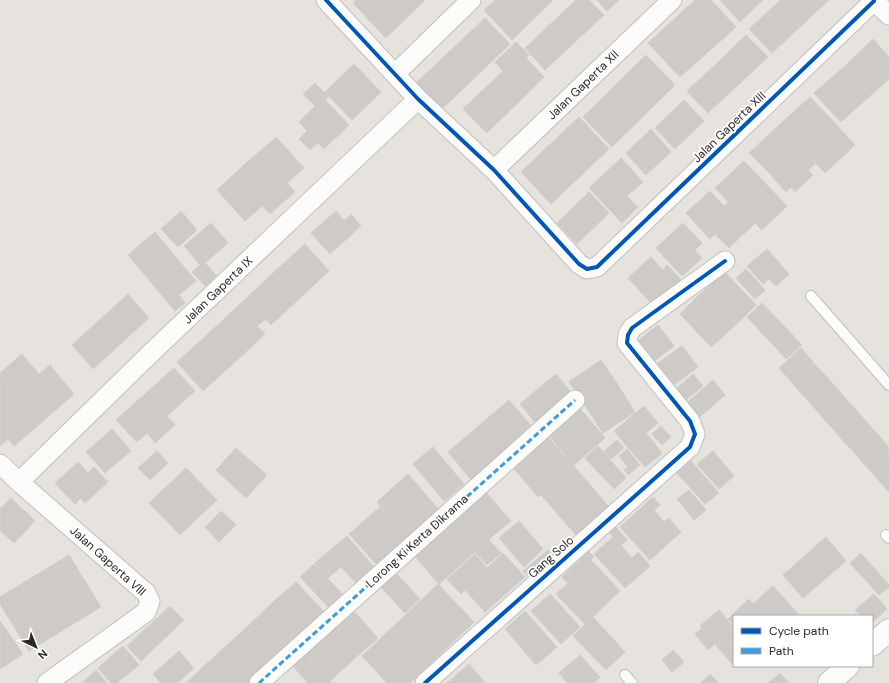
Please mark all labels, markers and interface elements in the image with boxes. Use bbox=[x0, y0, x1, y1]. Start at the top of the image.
street label: Jalan Gaperta XII bbox=[544, 47, 622, 123]
street label: Jalan Gaperta XIII bbox=[689, 88, 769, 166]
street label: Jalan Gaperta IX bbox=[180, 253, 256, 327]
street label: Lorong Ki Kerta Dikrama bbox=[363, 491, 471, 591]
street label: Jalan Gaperta VIII bbox=[67, 523, 149, 599]
street label: Gang Solo bbox=[525, 532, 577, 582]
legend bbox=[733, 615, 873, 667]
text: Cycle path bbox=[769, 623, 829, 639]
north arrow bbox=[16, 627, 56, 667]
text: Path bbox=[769, 643, 794, 659]
text: N bbox=[35, 646, 51, 662]

